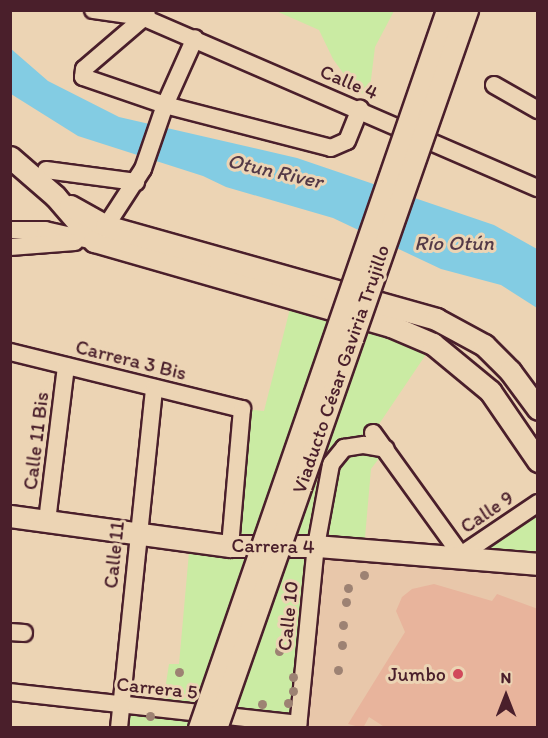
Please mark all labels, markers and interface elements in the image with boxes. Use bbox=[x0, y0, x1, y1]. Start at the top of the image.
street label: Calle 4 bbox=[316, 59, 382, 105]
water label: Otun River bbox=[225, 148, 325, 194]
water label: Río Otún bbox=[414, 230, 494, 256]
street label: Viaducto César Gaviria Trujillo bbox=[287, 242, 395, 496]
street label: Carrera 3 Bis bbox=[73, 335, 189, 385]
street label: Calle 11 Bis bbox=[18, 391, 54, 491]
street label: Calle 9 bbox=[456, 486, 518, 538]
street label: Calle 11 bbox=[99, 520, 129, 590]
street label: Carrera 4 bbox=[231, 533, 315, 559]
street label: Calle 10 bbox=[272, 580, 304, 652]
place label: Jumbo bbox=[388, 662, 446, 686]
north arrow bbox=[476, 666, 536, 726]
marker: Jumbo bbox=[451, 667, 465, 681]
text: N bbox=[501, 668, 511, 687]
street label: Carrera 5 bbox=[115, 672, 199, 704]

